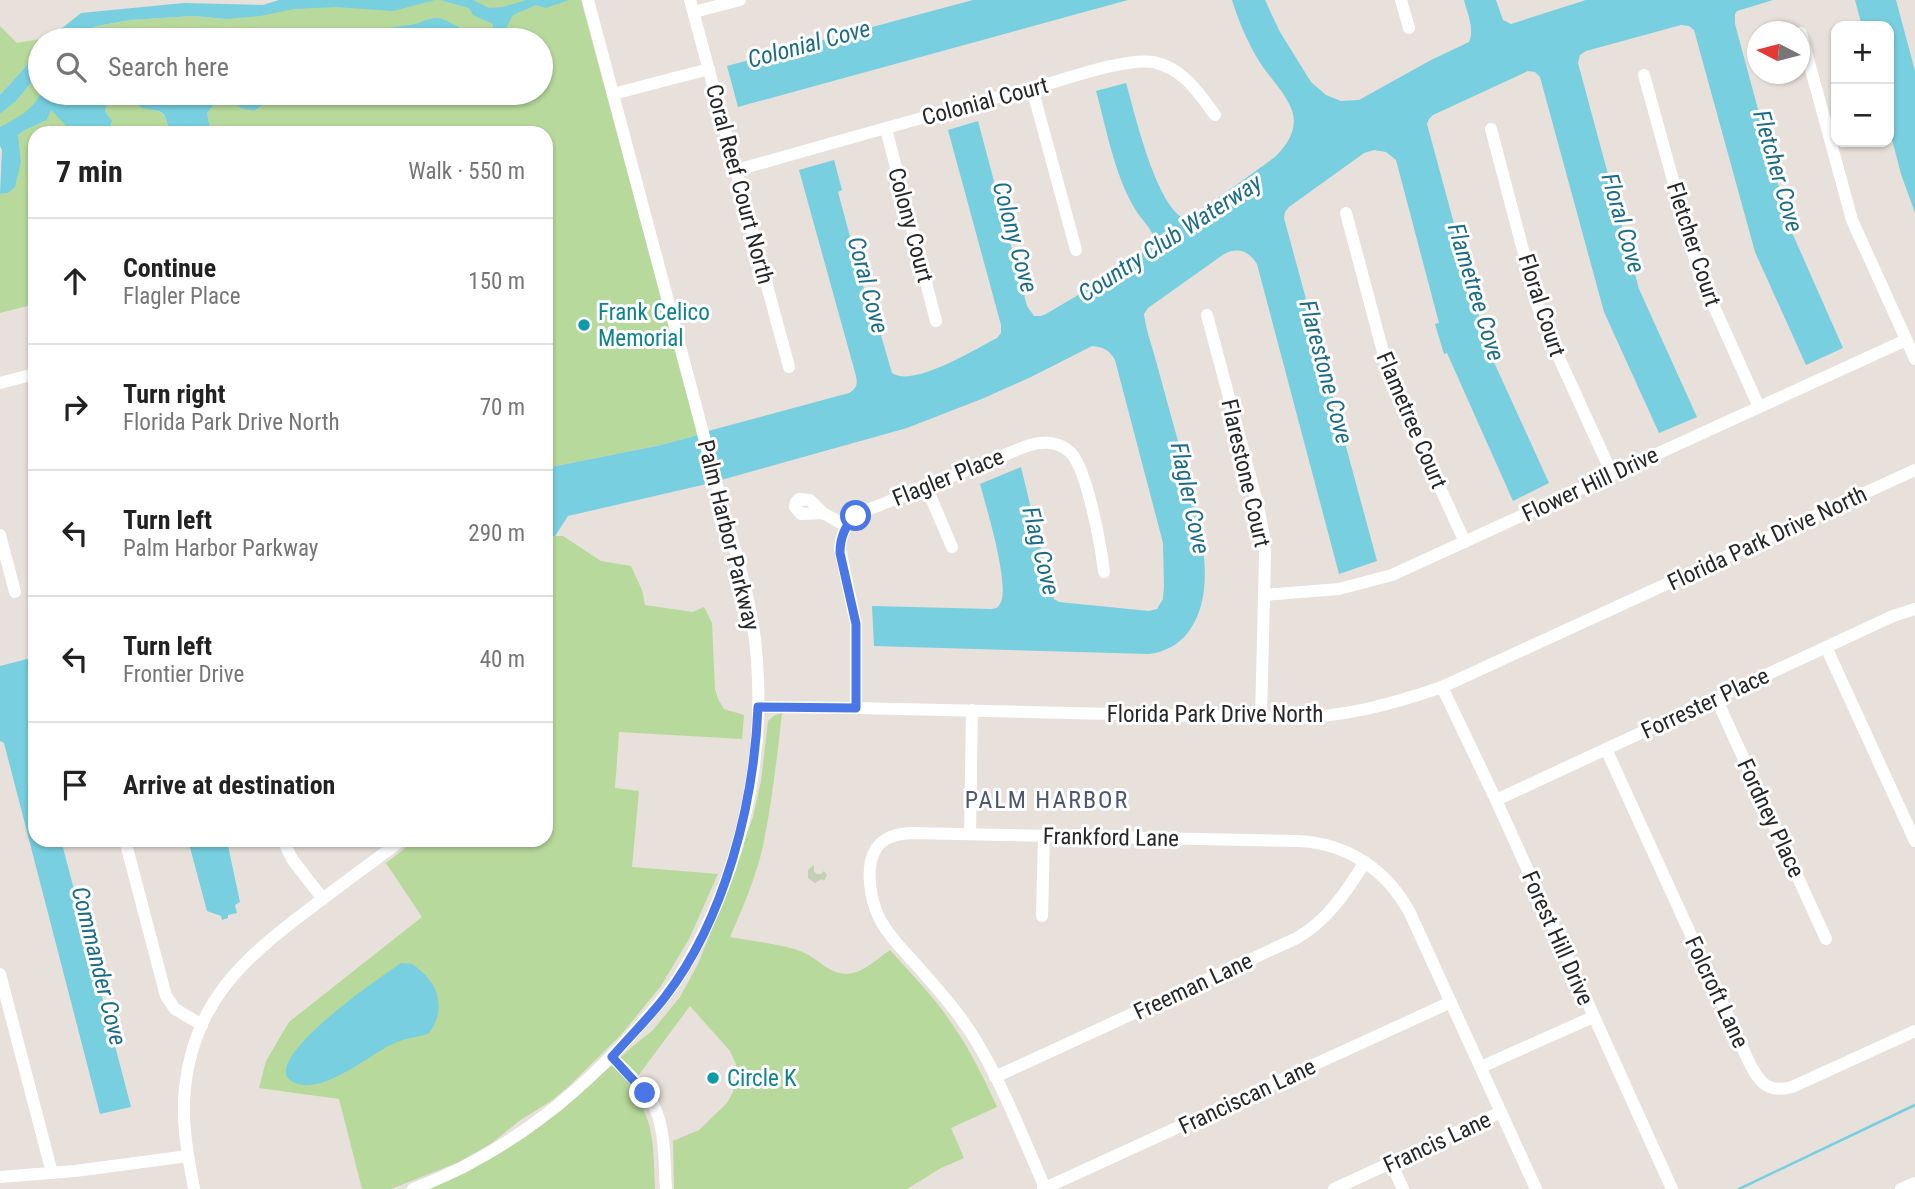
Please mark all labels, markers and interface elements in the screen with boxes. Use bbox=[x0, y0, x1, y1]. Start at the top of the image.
water label: Colonial Cove bbox=[745, 14, 874, 74]
north arrow bbox=[1747, 21, 1810, 84]
map controls bbox=[1831, 21, 1894, 147]
button: + bbox=[1831, 21, 1894, 84]
search box bbox=[28, 28, 553, 105]
icon: search bbox=[52, 48, 90, 86]
text: Search here bbox=[108, 52, 229, 82]
street label: Colonial Court bbox=[919, 72, 1051, 131]
street label: Coral Reef Court North bbox=[700, 81, 779, 287]
button: − bbox=[1831, 84, 1894, 147]
water label: Fletcher Cove bbox=[1747, 107, 1809, 235]
text: 7 min bbox=[56, 154, 123, 189]
text: Walk · 550 m bbox=[408, 158, 525, 185]
street label: Colony Court bbox=[882, 165, 939, 285]
water label: Country Club Waterway bbox=[1073, 168, 1268, 308]
water label: Floral Cove bbox=[1595, 170, 1651, 276]
water label: Colony Cove bbox=[987, 178, 1043, 296]
street label: Fletcher Court bbox=[1661, 179, 1726, 310]
water label: Flametree Cove bbox=[1442, 220, 1510, 364]
water label: Coral Cove bbox=[842, 234, 894, 336]
street label: Floral Court bbox=[1512, 251, 1571, 360]
text: Continue bbox=[123, 253, 216, 283]
icon: ahead bbox=[56, 262, 94, 300]
text: 150 m bbox=[468, 268, 525, 295]
text: Flagler Place bbox=[123, 283, 241, 310]
water label: Flarestone Cove bbox=[1293, 297, 1359, 447]
place label: Frank Celico Memorial bbox=[598, 299, 710, 352]
marker: Frank Celico Memorial bbox=[576, 317, 592, 333]
street label: Flametree Court bbox=[1371, 348, 1452, 493]
text: Turn right bbox=[123, 379, 225, 409]
icon: right bbox=[56, 388, 94, 426]
text: 70 m bbox=[480, 394, 525, 421]
street label: Flarestone Court bbox=[1215, 397, 1276, 550]
text: Florida Park Drive North bbox=[123, 409, 340, 436]
street label: Palm Harbor Parkway bbox=[692, 437, 765, 634]
water label: Flagler Cove bbox=[1165, 440, 1216, 556]
street label: Flower Hill Drive bbox=[1518, 441, 1663, 528]
street label: Flagler Place bbox=[889, 443, 1008, 512]
street label: Florida Park Drive North bbox=[1663, 480, 1871, 596]
route start bbox=[840, 500, 871, 531]
water label: Flag Cove bbox=[1017, 504, 1065, 598]
text: Turn left bbox=[123, 505, 212, 535]
icon: left bbox=[56, 514, 94, 552]
text: 290 m bbox=[468, 520, 525, 547]
text: Palm Harbor Parkway bbox=[123, 535, 318, 562]
text: Turn left bbox=[123, 631, 212, 661]
icon: left bbox=[56, 640, 94, 678]
text: 40 m bbox=[480, 646, 525, 673]
text: Frontier Drive bbox=[123, 661, 244, 688]
street label: Forrester Place bbox=[1637, 662, 1773, 745]
street label: Florida Park Drive North bbox=[1107, 701, 1323, 728]
street label: Fordney Place bbox=[1731, 755, 1810, 882]
icon: arrive bbox=[56, 766, 94, 804]
text: Arrive at destination bbox=[123, 770, 335, 800]
district label: PALM HARBOR bbox=[965, 786, 1129, 814]
street label: Frankford Lane bbox=[1043, 823, 1179, 852]
street label: Forest Hill Drive bbox=[1516, 867, 1599, 1009]
water label: Commander Cove bbox=[66, 884, 132, 1048]
street label: Folcroft Lane bbox=[1679, 932, 1754, 1052]
street label: Freeman Lane bbox=[1130, 947, 1257, 1026]
street label: Franciscan Lane bbox=[1175, 1053, 1320, 1140]
place label: Circle K bbox=[727, 1065, 797, 1092]
marker: Circle K bbox=[705, 1070, 721, 1086]
route end bbox=[629, 1077, 660, 1108]
street label: Francis Lane bbox=[1379, 1106, 1495, 1179]

